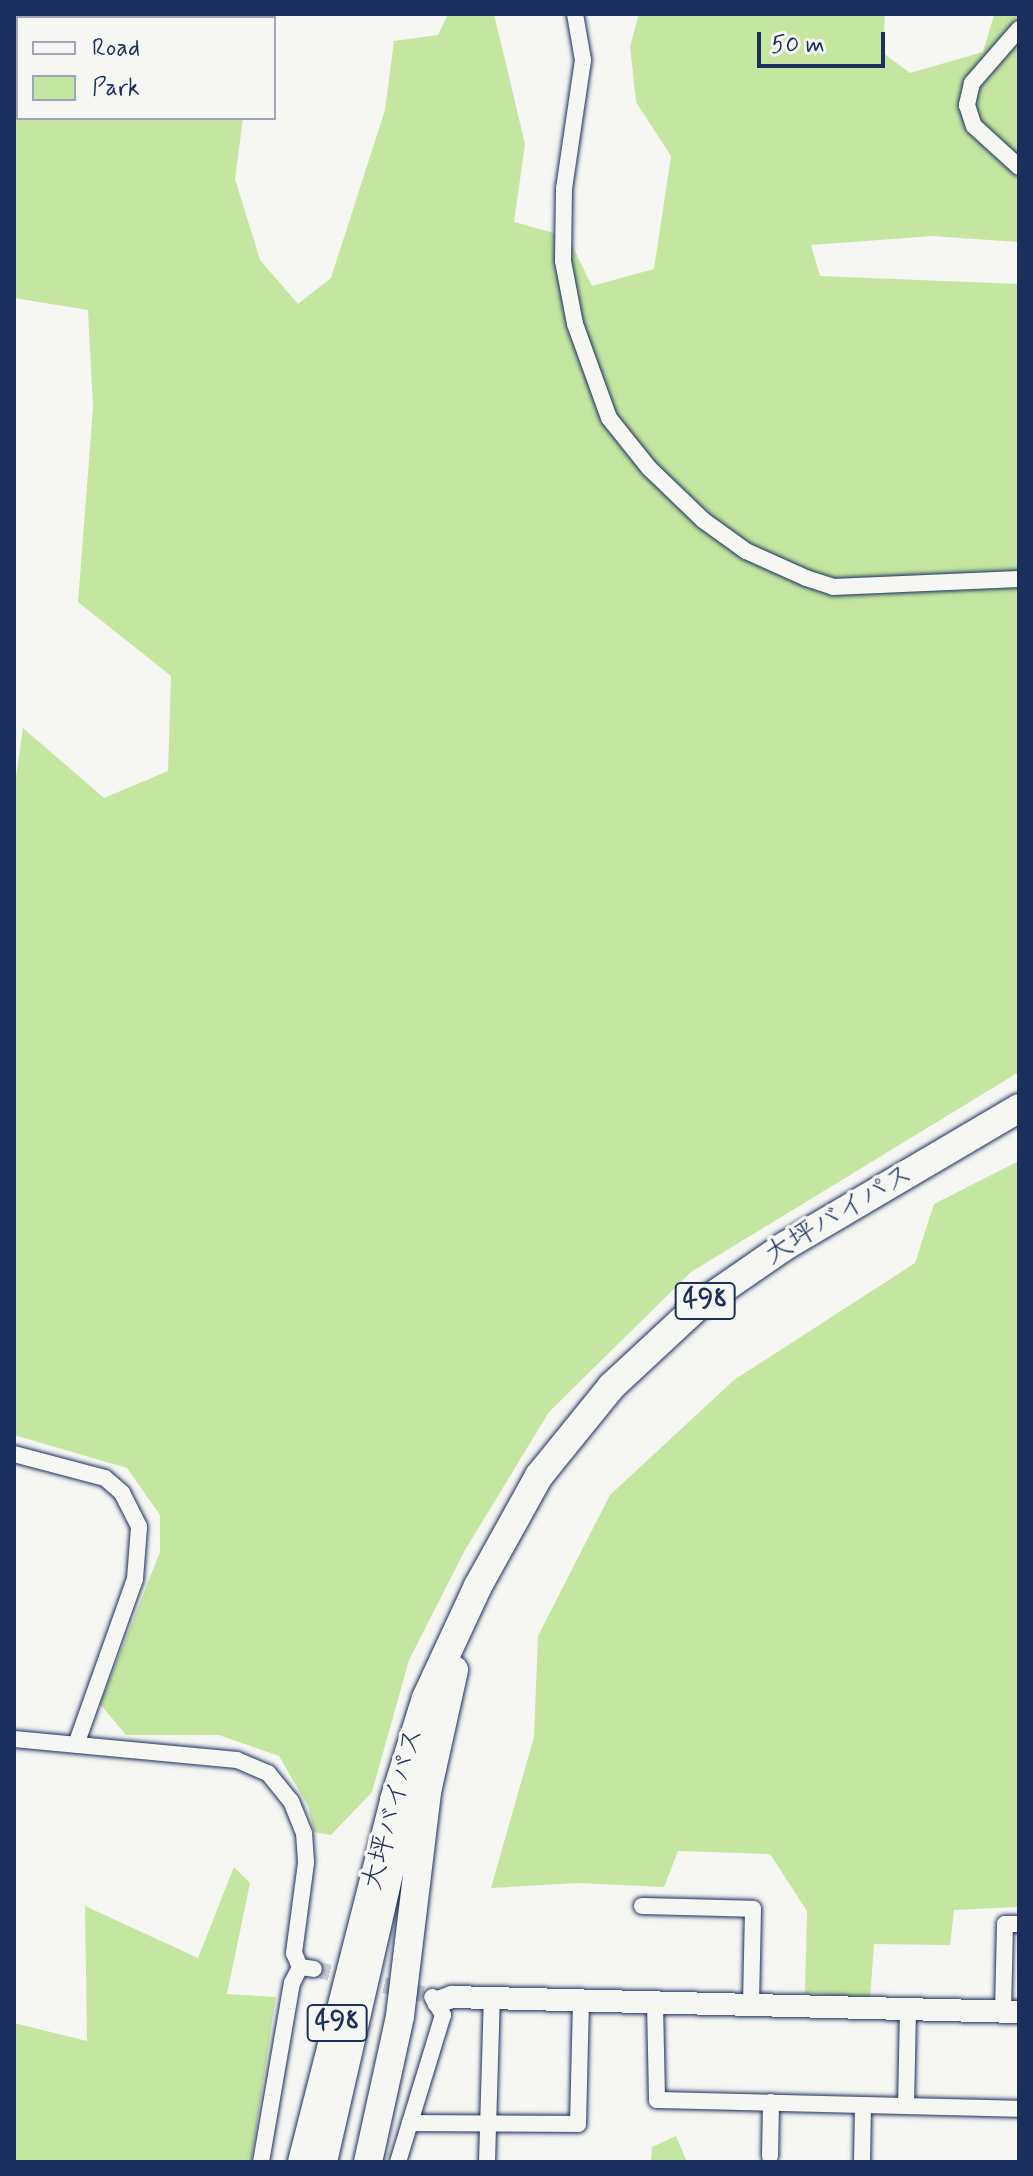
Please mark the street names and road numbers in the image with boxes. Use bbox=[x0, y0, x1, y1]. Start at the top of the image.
street label: 大坪バイパス bbox=[758, 1157, 920, 1273]
road number: 498 bbox=[673, 1279, 737, 1323]
street label: 大坪バイパス bbox=[356, 1724, 432, 1894]
road number: 498 bbox=[305, 2001, 369, 2045]

